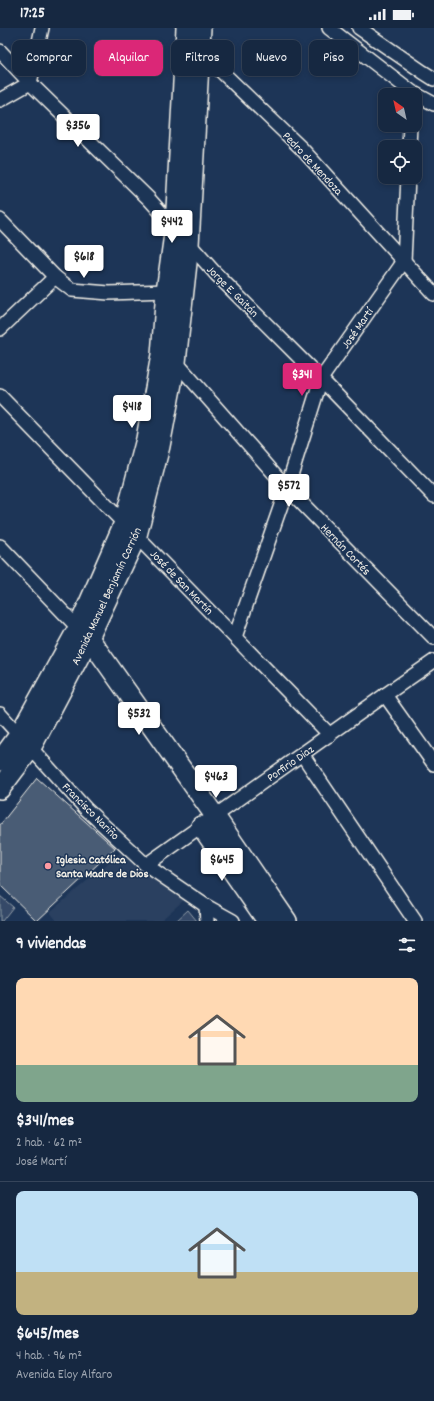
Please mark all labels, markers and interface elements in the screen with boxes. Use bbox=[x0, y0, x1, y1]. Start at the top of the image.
text: 17:25 bbox=[20, 3, 45, 25]
chip: Comprar bbox=[12, 40, 86, 76]
chip: Alquilar bbox=[94, 40, 163, 76]
chip: Filtros bbox=[171, 40, 234, 76]
chip: Nuevo bbox=[242, 40, 301, 76]
chip: Piso bbox=[309, 40, 358, 76]
north arrow bbox=[378, 88, 422, 132]
map controls bbox=[378, 88, 422, 184]
pin: $356 bbox=[54, 114, 102, 148]
text: $356 bbox=[66, 117, 90, 136]
street label: Pedro de Mendoza bbox=[278, 128, 346, 200]
button: locate bbox=[378, 140, 422, 184]
pin: $442 bbox=[148, 210, 196, 244]
text: $442 bbox=[160, 213, 184, 232]
pin: $618 bbox=[60, 245, 108, 279]
text: $618 bbox=[73, 248, 95, 267]
street label: Jorge E. Gaitán bbox=[202, 262, 262, 322]
street label: José Martí bbox=[338, 304, 379, 353]
pin: $341 bbox=[278, 363, 326, 397]
text: $341 bbox=[292, 366, 312, 385]
pin: $418 bbox=[108, 395, 156, 429]
text: $418 bbox=[122, 398, 142, 417]
pin: $572 bbox=[265, 474, 313, 508]
text: $572 bbox=[277, 477, 301, 496]
street label: Hernán Cortés bbox=[316, 520, 374, 580]
street label: Avenida Manuel Benjamín Carrión bbox=[68, 524, 147, 668]
street label: José de San Martín bbox=[145, 547, 217, 620]
pin: $532 bbox=[115, 702, 163, 736]
text: $532 bbox=[127, 705, 151, 724]
street label: Porfirio Diaz bbox=[264, 742, 318, 787]
pin: $463 bbox=[192, 765, 240, 799]
text: $463 bbox=[204, 768, 228, 787]
street label: Francisco Nariño bbox=[57, 780, 122, 845]
pin: $645 bbox=[198, 848, 246, 882]
text: $645 bbox=[210, 851, 234, 870]
place label: Iglesia Católica Santa Madre de Dios bbox=[56, 852, 148, 883]
marker: Iglesia Católica Santa Madre de Dios bbox=[43, 861, 53, 871]
text: 9 viviendas bbox=[16, 933, 87, 957]
icon: filters bbox=[396, 934, 418, 956]
icon: home bbox=[181, 1004, 253, 1076]
text: $341/mes bbox=[16, 1110, 74, 1134]
text: 2 hab. · 62 m² bbox=[16, 1134, 82, 1153]
text: José Martí bbox=[16, 1153, 66, 1172]
icon: home bbox=[181, 1217, 253, 1289]
text: $645/mes bbox=[16, 1323, 79, 1347]
text: 4 hab. · 96 m² bbox=[16, 1347, 82, 1366]
text: Avenida Eloy Alfaro bbox=[16, 1366, 112, 1385]

